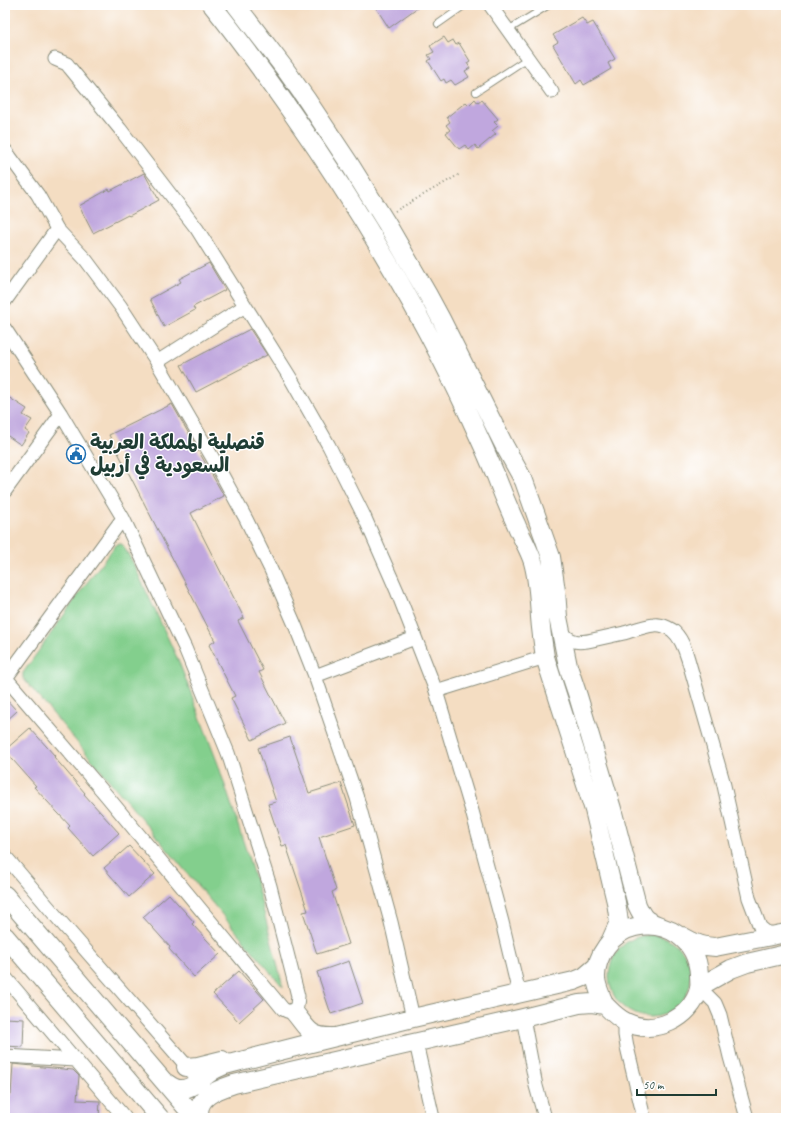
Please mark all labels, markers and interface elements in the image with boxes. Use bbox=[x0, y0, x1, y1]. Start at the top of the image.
place label: قنصلية المملكة العربية السعودية في أربيل bbox=[90, 430, 265, 480]
public building icon: قنصلية المملكة العربية السعودية في أربيل bbox=[65, 443, 87, 465]
scale bar bbox=[637, 1071, 716, 1097]
text: 50 m bbox=[643, 1077, 665, 1093]

